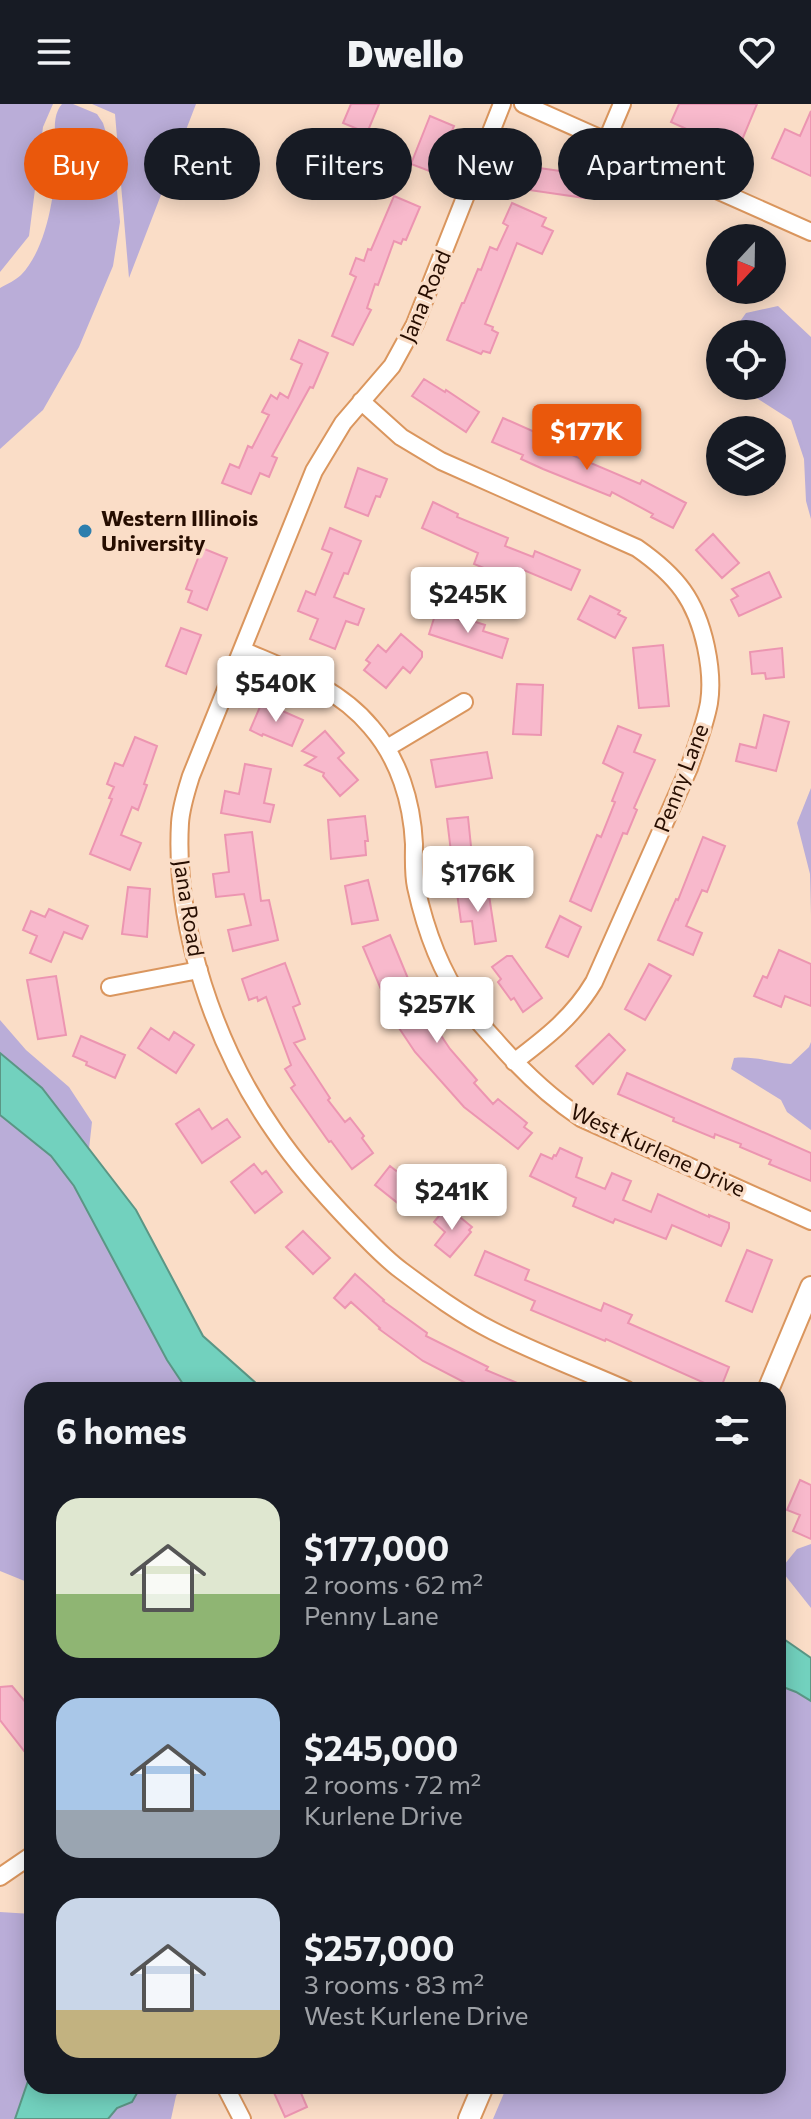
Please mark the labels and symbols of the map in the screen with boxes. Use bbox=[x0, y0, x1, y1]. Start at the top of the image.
north arrow bbox=[706, 224, 786, 304]
street label: Jana Road bbox=[393, 246, 456, 346]
pin: $177K bbox=[531, 404, 643, 472]
place label: Western Illinois University bbox=[101, 504, 258, 556]
marker: Western Illinois University bbox=[76, 522, 94, 540]
pin: $245K bbox=[412, 567, 524, 635]
pin: $540K bbox=[220, 656, 332, 724]
street label: Penny Lane bbox=[648, 720, 714, 836]
pin: $176K bbox=[422, 846, 534, 914]
street label: Jana Road bbox=[169, 858, 210, 958]
pin: $257K bbox=[381, 977, 493, 1045]
street label: West Kurlene Drive bbox=[566, 1097, 750, 1202]
pin: $241K bbox=[396, 1164, 508, 1232]

